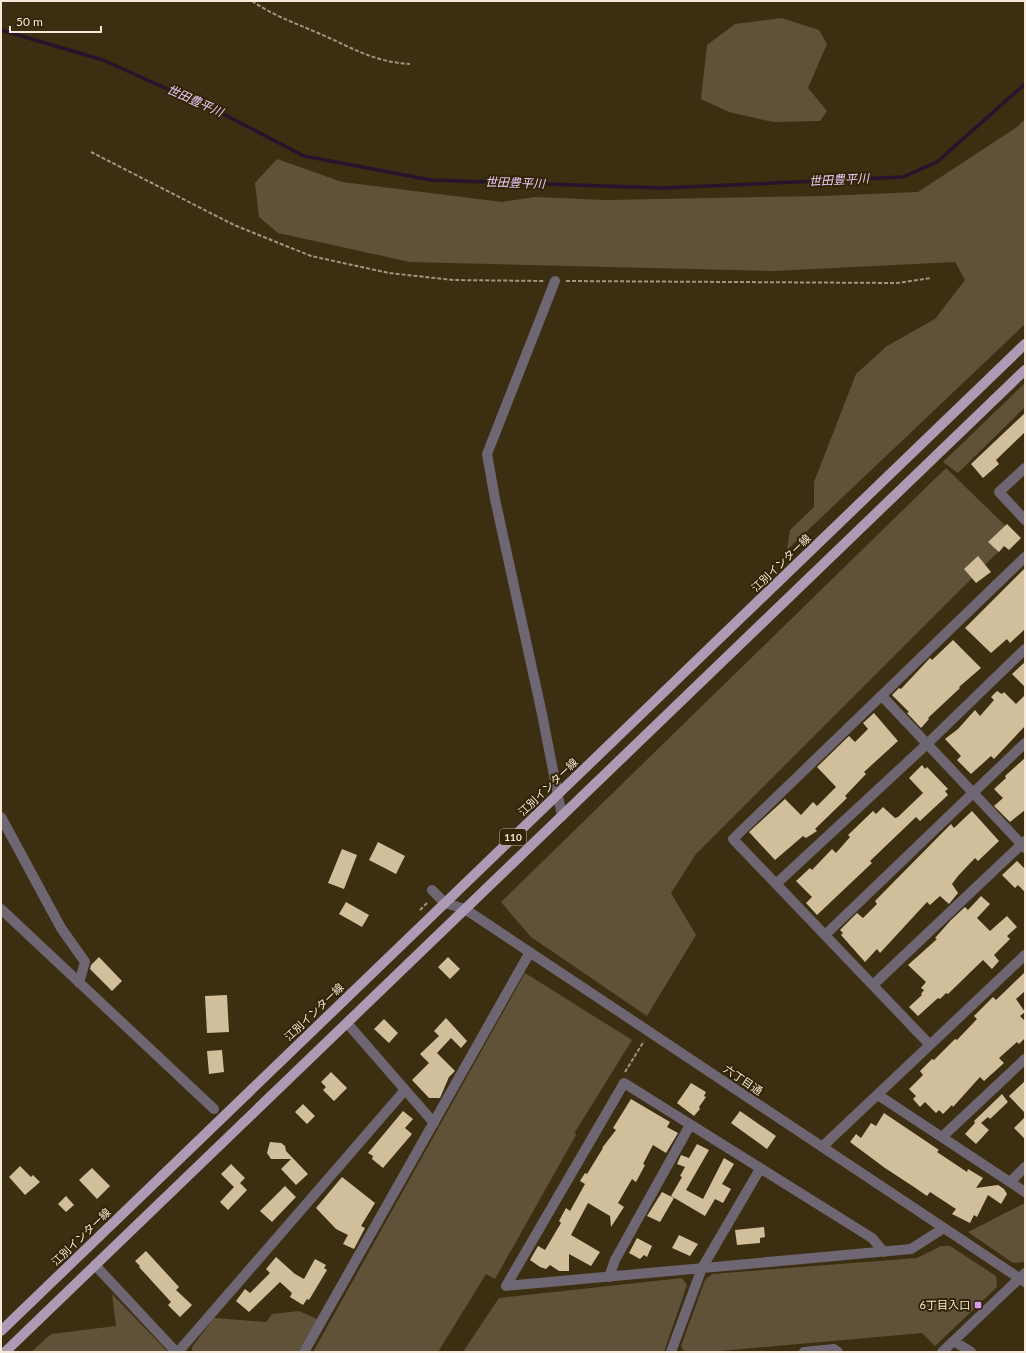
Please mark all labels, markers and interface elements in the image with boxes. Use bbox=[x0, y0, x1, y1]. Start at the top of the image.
scale bar bbox=[10, 8, 101, 34]
text: 50 m bbox=[16, 14, 43, 29]
water label: 世田豊平川 bbox=[165, 81, 227, 120]
water label: 世田豊平川 bbox=[809, 170, 871, 189]
water label: 世田豊平川 bbox=[485, 174, 547, 191]
street label: 江別インター線 bbox=[748, 531, 813, 594]
street label: 江別インター線 bbox=[515, 755, 580, 818]
road number: 110 bbox=[500, 829, 526, 845]
street label: 江別インター線 bbox=[281, 980, 346, 1043]
street label: 六丁目通 bbox=[721, 1062, 765, 1097]
street label: 江別インター線 bbox=[48, 1205, 113, 1268]
place label: 6丁目入口 bbox=[920, 1298, 970, 1311]
marker: 6丁目入口 bbox=[973, 1300, 983, 1310]

